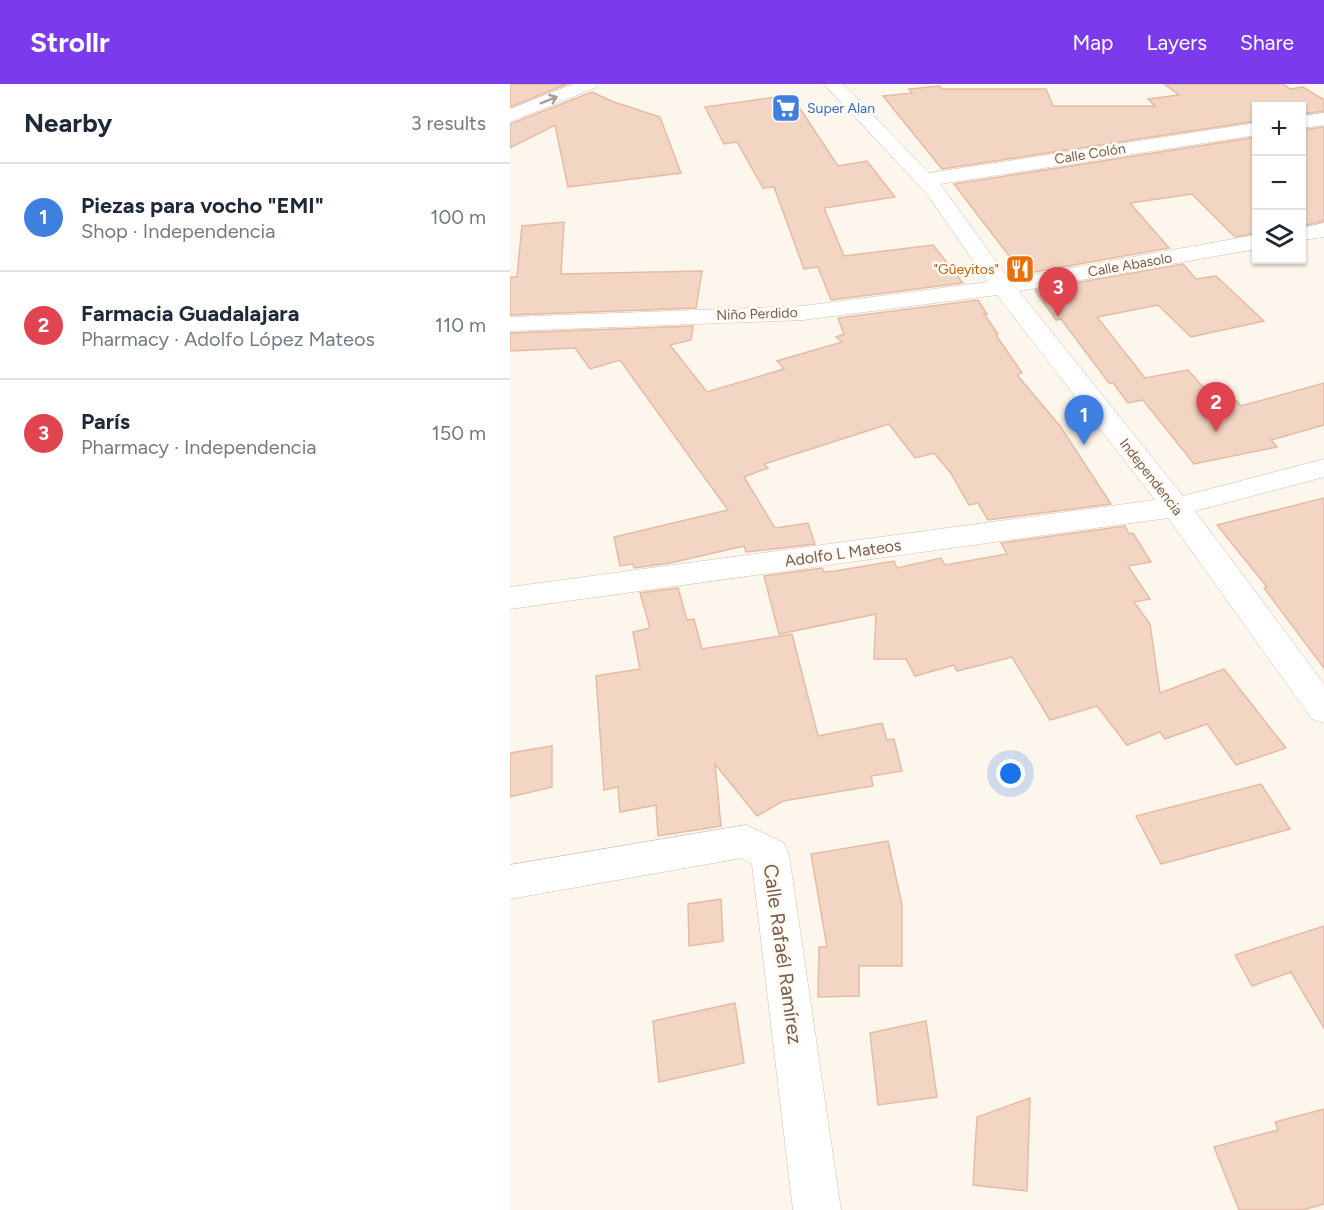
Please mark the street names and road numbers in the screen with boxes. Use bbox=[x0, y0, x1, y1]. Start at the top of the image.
street label: Calle Colón bbox=[1053, 140, 1127, 168]
street label: Calle Abasolo bbox=[1087, 249, 1173, 281]
street label: Niño Perdido bbox=[716, 304, 798, 324]
street label: Independencia bbox=[1116, 435, 1186, 519]
street label: Adolfo L Mateos bbox=[784, 535, 902, 571]
street label: Calle Rafaél Ramírez bbox=[758, 862, 808, 1046]

